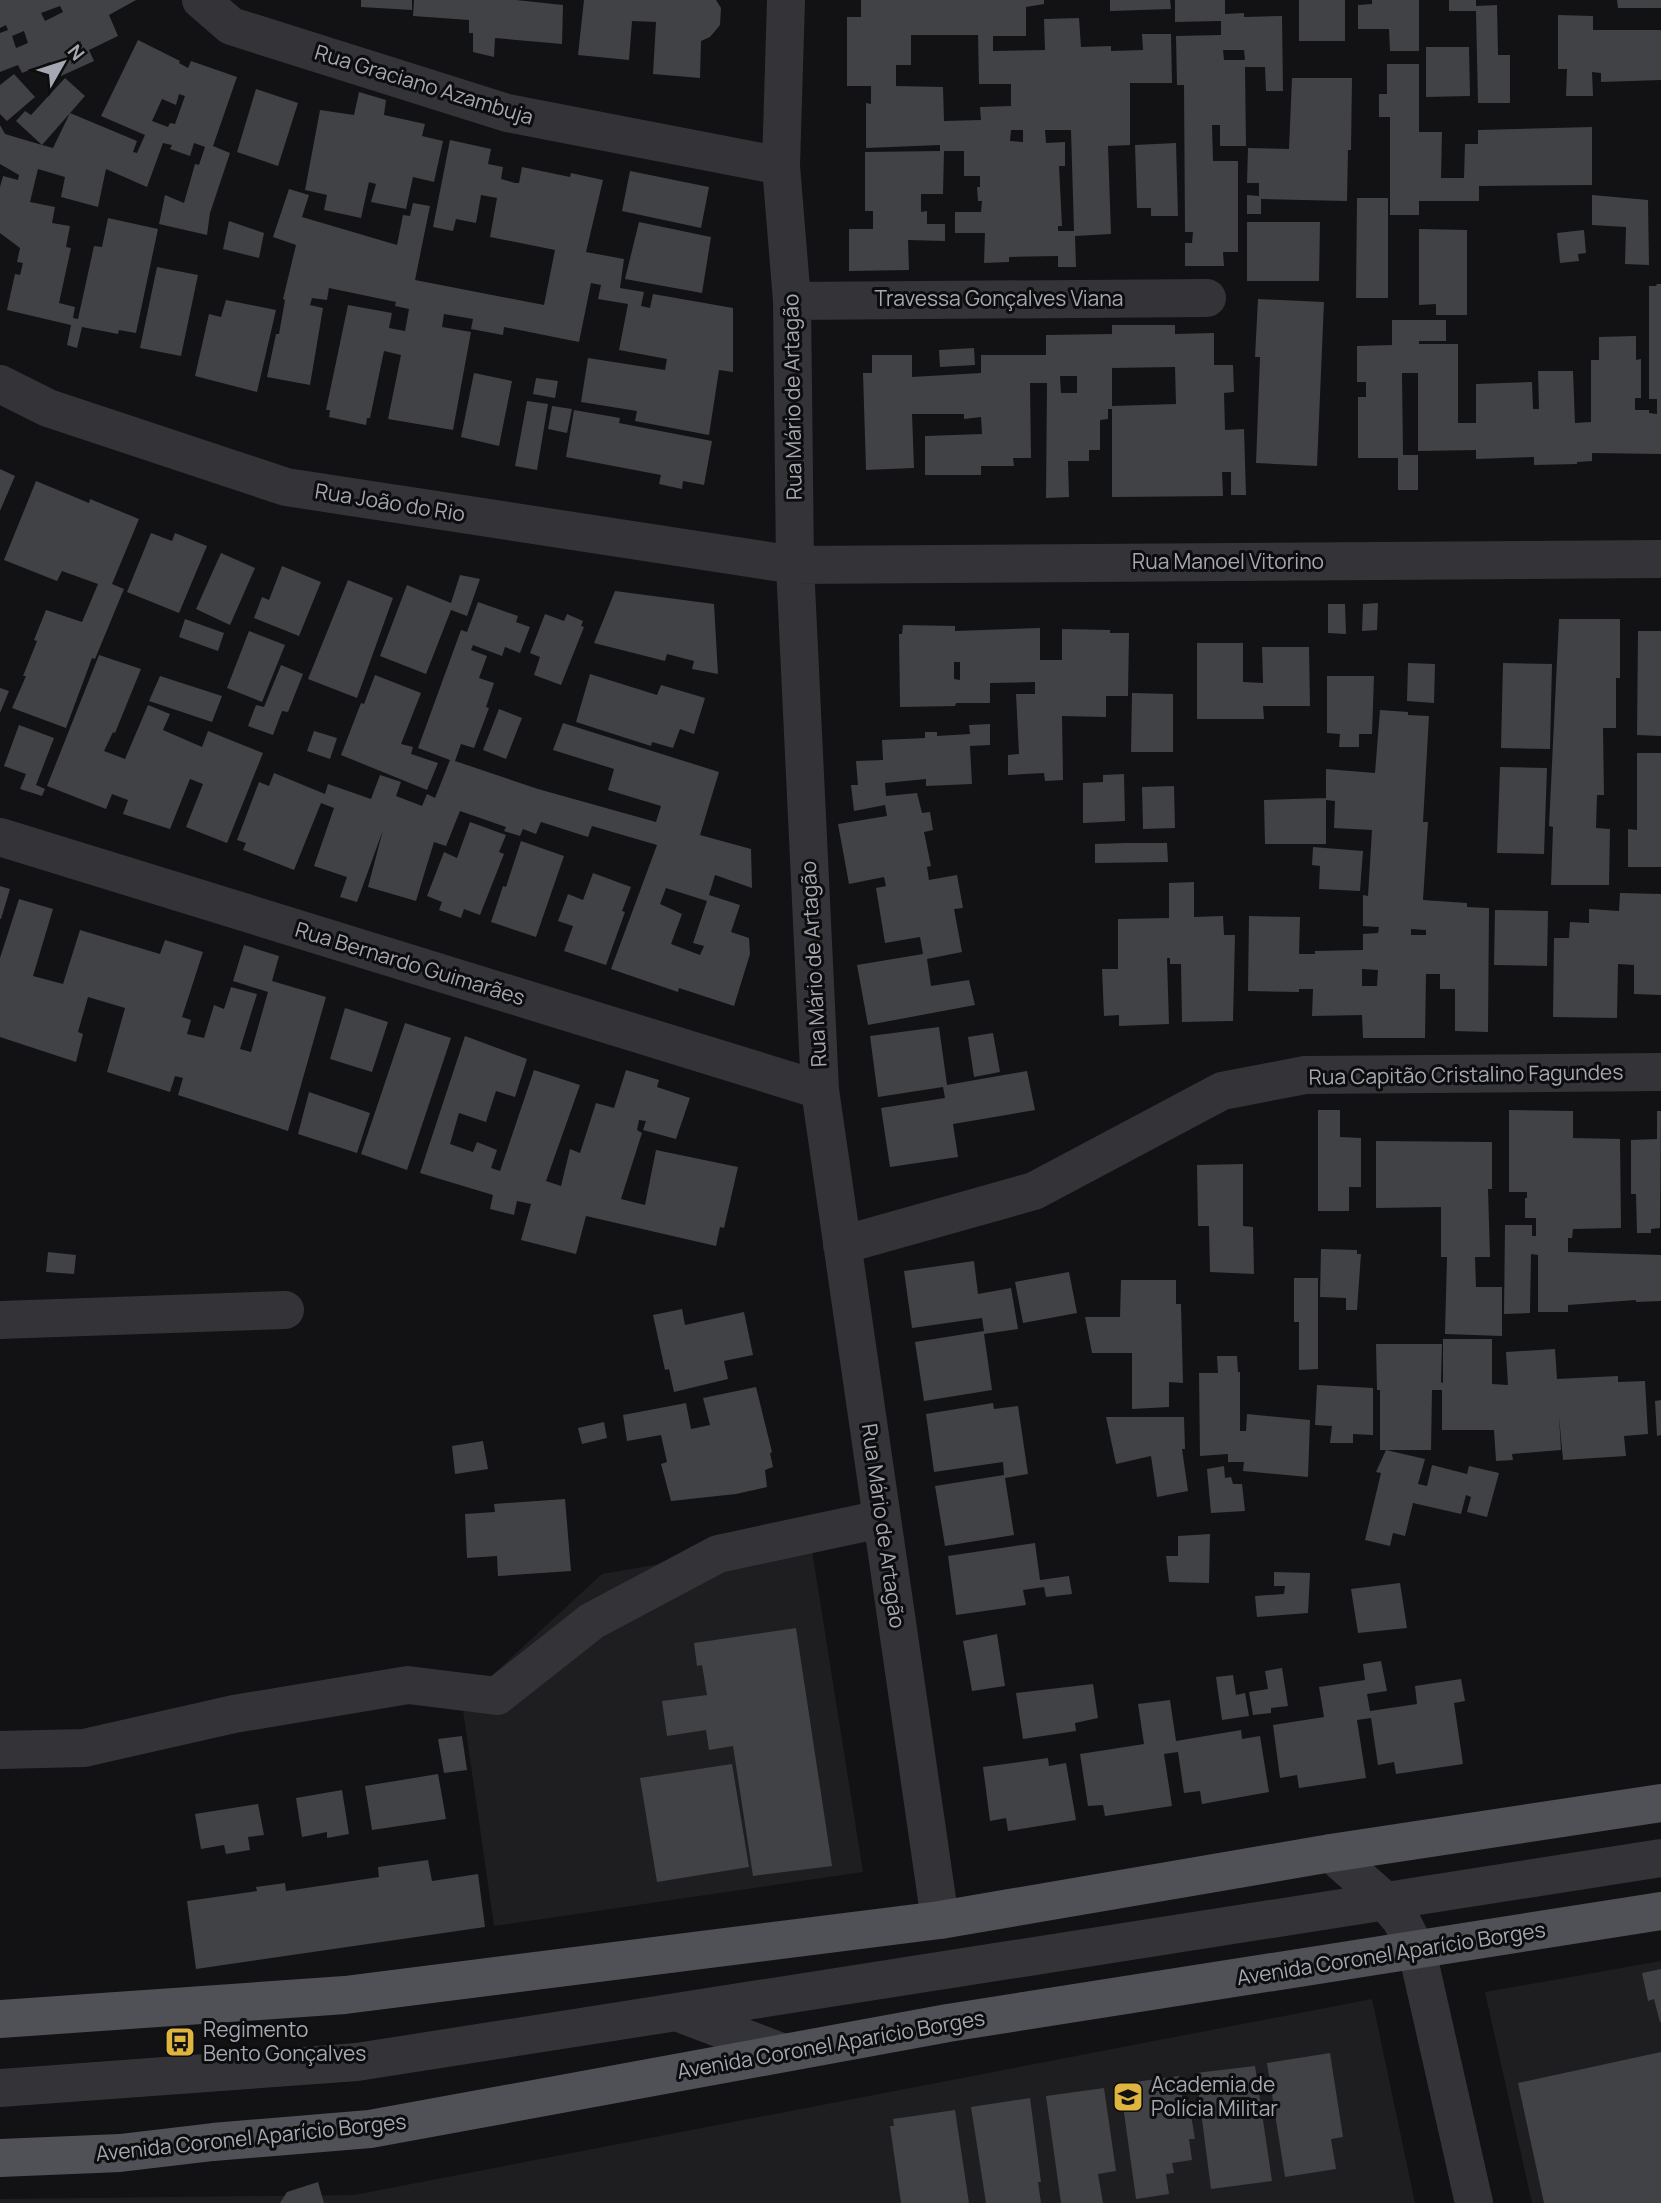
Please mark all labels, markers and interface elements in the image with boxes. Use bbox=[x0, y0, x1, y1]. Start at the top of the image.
north arrow bbox=[28, 28, 98, 98]
street label: Rua Graciano Azambuja bbox=[312, 37, 537, 131]
text: N bbox=[62, 39, 91, 66]
street label: Travessa Gonçalves Viana bbox=[875, 284, 1123, 312]
street label: Rua Mário de Artagão bbox=[776, 294, 808, 500]
street label: Rua João do Rio bbox=[313, 476, 467, 528]
street label: Rua Manoel Vitorino bbox=[1132, 547, 1324, 575]
street label: Rua Mário de Artagão bbox=[794, 860, 832, 1068]
street label: Rua Bernardo Guimarães bbox=[292, 915, 528, 1011]
street label: Rua Capitão Cristalino Fagundes bbox=[1308, 1057, 1624, 1091]
street label: Rua Mário de Artagão bbox=[856, 1422, 912, 1630]
street label: Avenida Coronel Aparício Borges bbox=[1234, 1915, 1547, 1991]
street label: Avenida Coronel Aparício Borges bbox=[675, 2003, 987, 2085]
place label: Regimento Bento Gonçalves bbox=[203, 2015, 366, 2067]
bus stop icon: Regimento Bento Gonçalves bbox=[163, 2025, 197, 2059]
place label: Academia de Polícia Militar bbox=[1151, 2070, 1278, 2122]
school or university icon: Academia de Polícia Militar bbox=[1111, 2080, 1145, 2114]
street label: Avenida Coronel Aparício Borges bbox=[94, 2107, 408, 2167]

